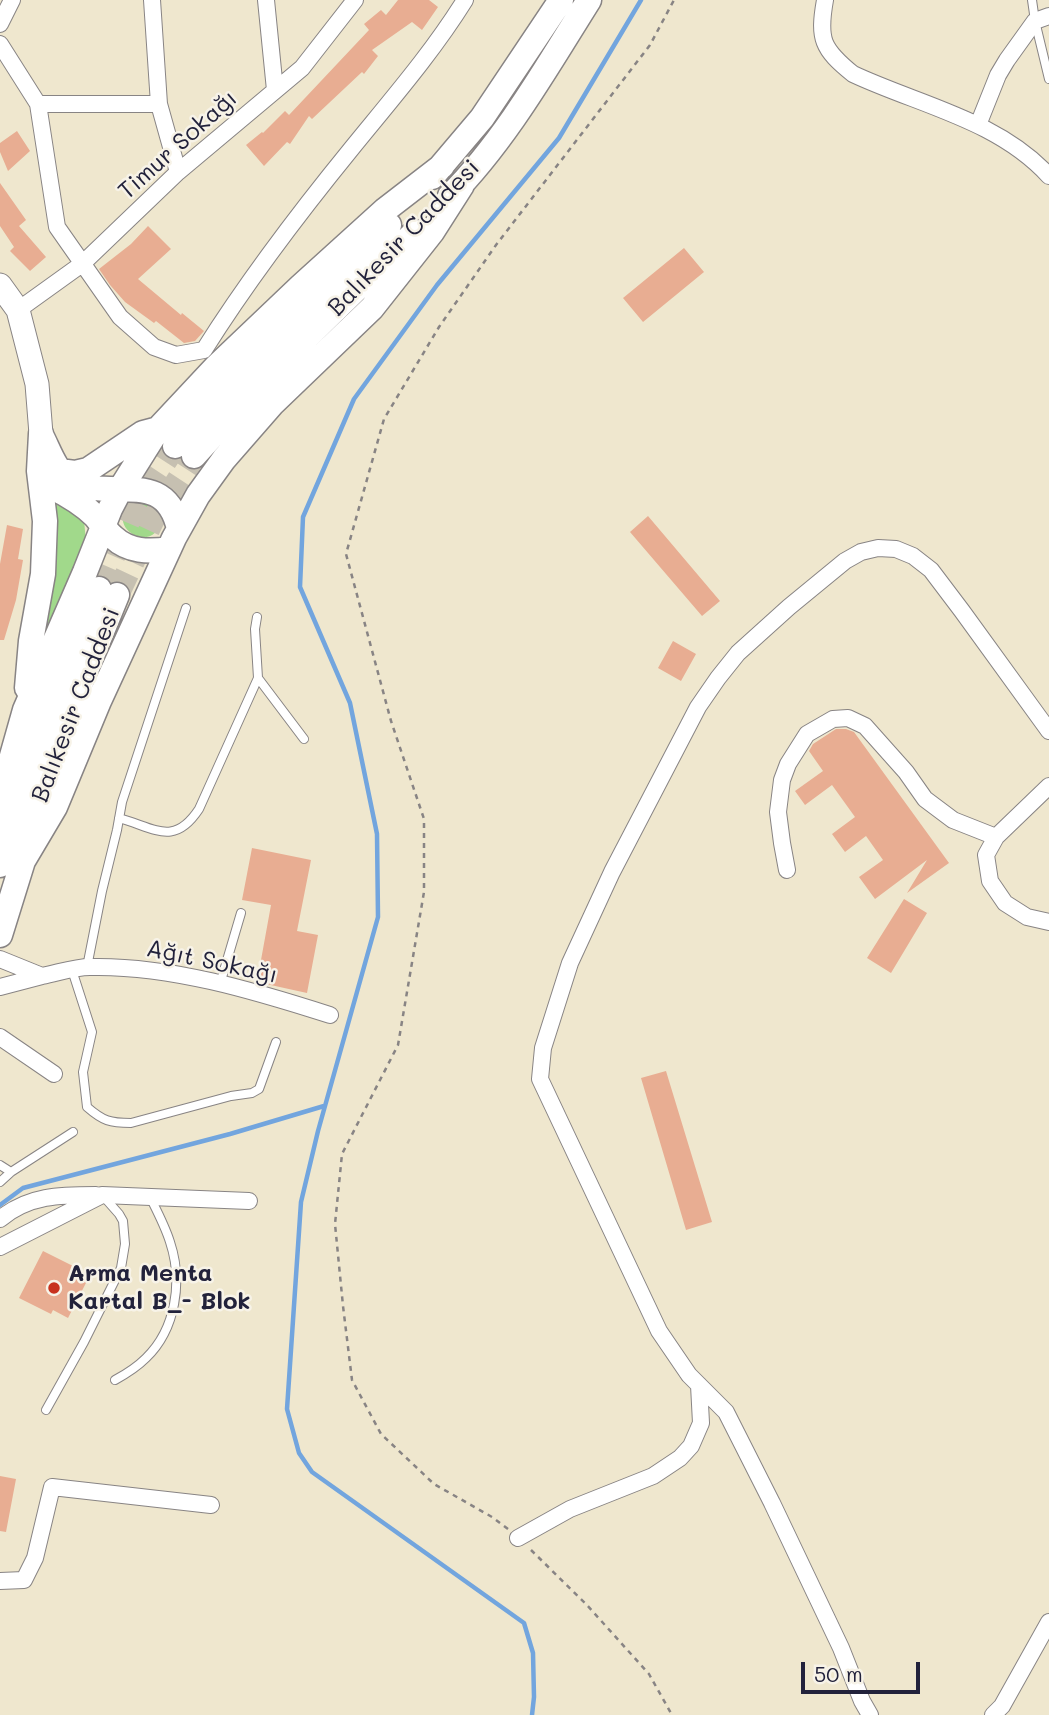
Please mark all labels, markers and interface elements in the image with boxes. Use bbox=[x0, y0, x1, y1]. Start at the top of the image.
street label: Timur Sokağı bbox=[113, 84, 243, 206]
street label: Balıkesir Caddesi bbox=[322, 154, 486, 322]
street label: Balıkesir Caddesi bbox=[26, 604, 126, 806]
street label: Ağıt Sokağı bbox=[144, 934, 280, 990]
place label: Arma Menta Kartal B_- Blok bbox=[68, 1260, 250, 1316]
marker: Arma Menta Kartal B_- Blok bbox=[46, 1280, 62, 1296]
scale bar bbox=[804, 1648, 923, 1692]
text: 50 m bbox=[814, 1660, 863, 1687]

